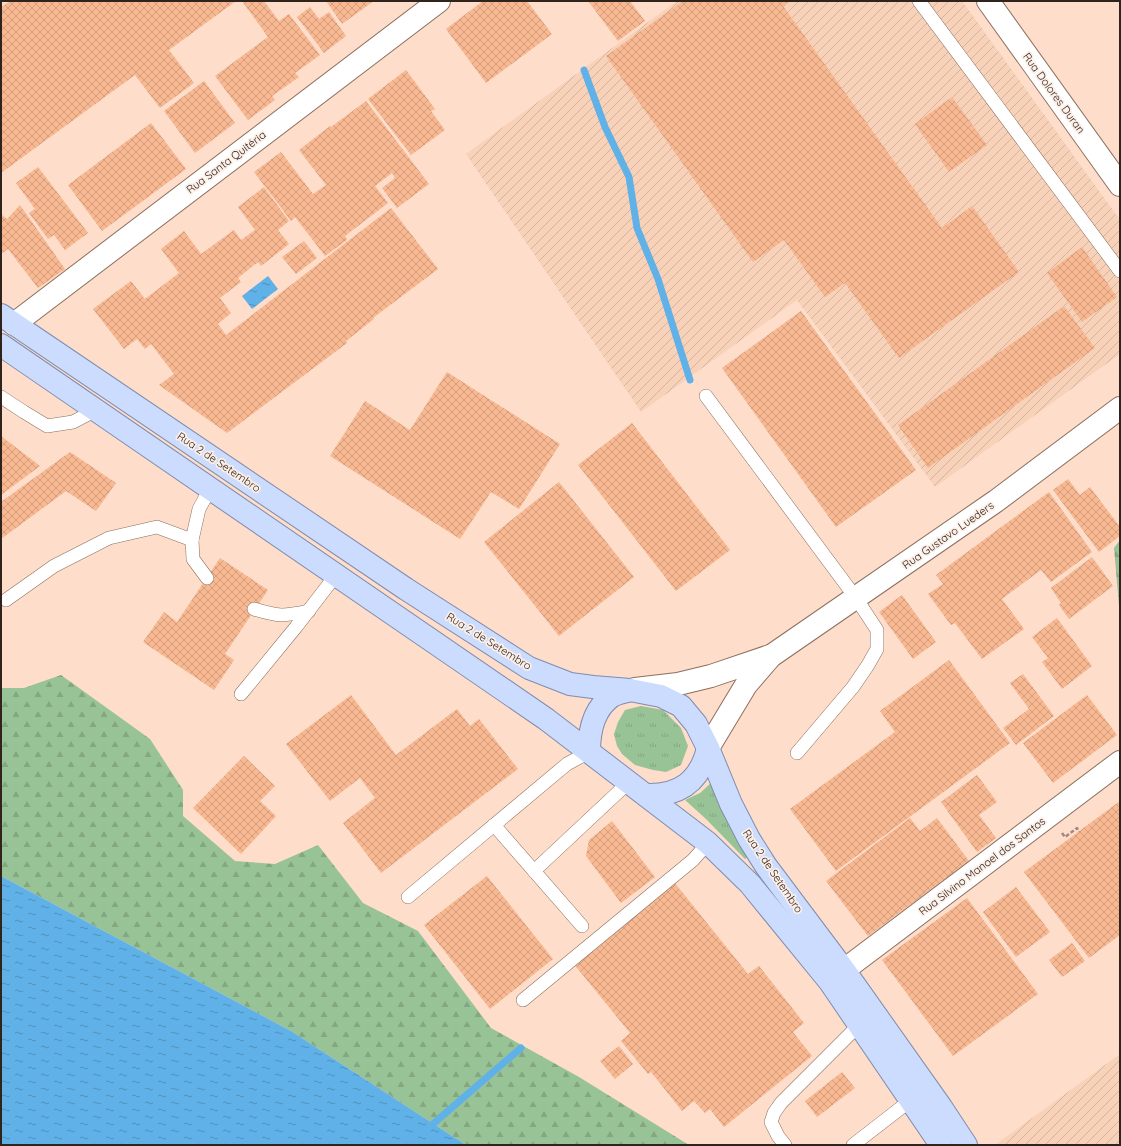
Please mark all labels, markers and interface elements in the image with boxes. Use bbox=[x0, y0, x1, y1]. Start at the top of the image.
street label: Rua Dolores Duran bbox=[1020, 50, 1088, 136]
street label: Rua Santa Quitéria bbox=[183, 127, 269, 197]
street label: Rua 2 de Setembro bbox=[175, 429, 264, 495]
street label: Rua Gustavo Lueders bbox=[900, 498, 996, 572]
street label: Rua 2 de Setembro bbox=[444, 609, 534, 673]
street label: Rua Silvino Manoel dos Santos bbox=[916, 814, 1048, 918]
street label: Rua 2 de Setembro bbox=[740, 827, 806, 916]

